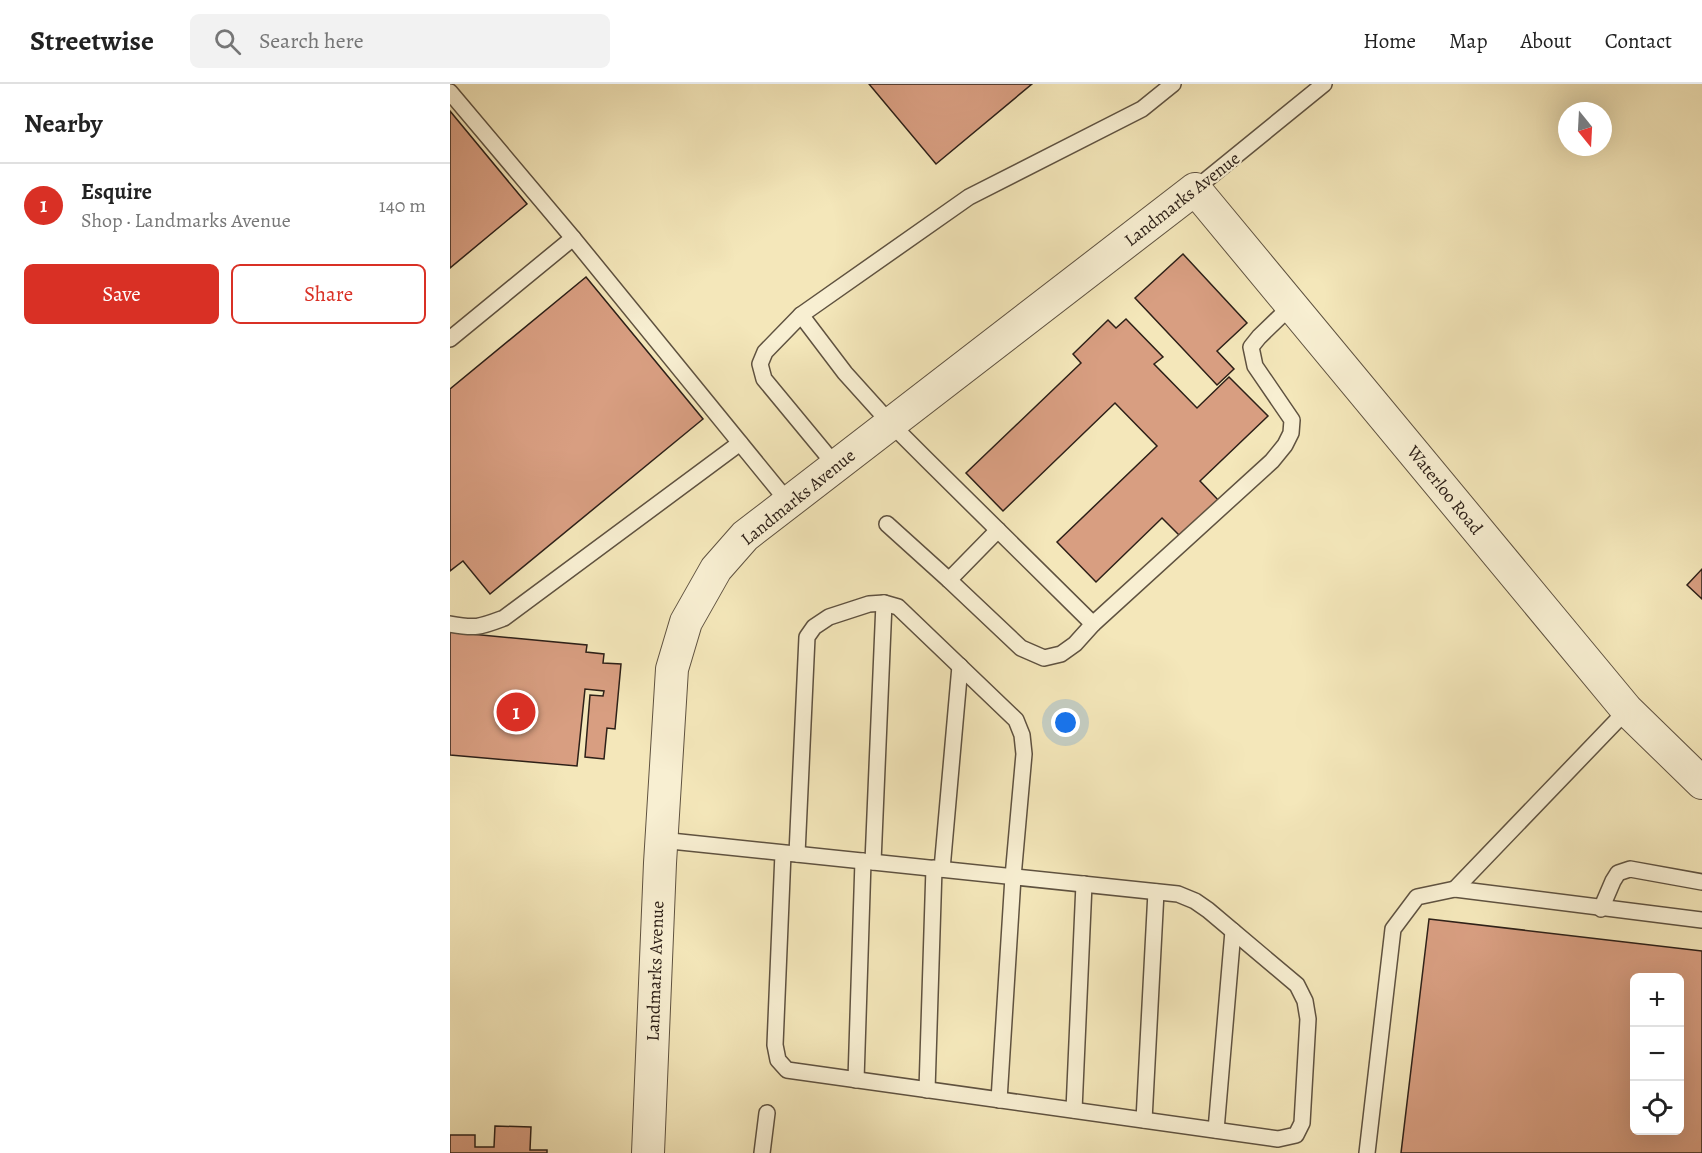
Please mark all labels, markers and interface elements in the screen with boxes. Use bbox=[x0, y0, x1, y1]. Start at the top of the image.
search box bbox=[190, 14, 610, 68]
text: Streetwise bbox=[30, 22, 154, 60]
icon: search bbox=[211, 25, 244, 58]
text: Search here bbox=[259, 26, 364, 56]
text: Home bbox=[1363, 27, 1416, 55]
text: Map bbox=[1449, 27, 1487, 55]
text: About bbox=[1520, 27, 1572, 55]
text: Contact bbox=[1605, 27, 1672, 55]
north arrow bbox=[1558, 102, 1612, 156]
text: Nearby bbox=[24, 106, 103, 141]
street label: Landmarks Avenue bbox=[1119, 146, 1245, 252]
text: Esquire bbox=[81, 177, 152, 207]
text: 1 bbox=[40, 192, 47, 219]
text: 140 m bbox=[379, 192, 426, 219]
text: Shop · Landmarks Avenue bbox=[81, 207, 291, 234]
button: Save bbox=[24, 264, 219, 324]
button: Share bbox=[231, 264, 426, 324]
street label: Waterloo Road bbox=[1401, 440, 1489, 540]
street label: Landmarks Avenue bbox=[736, 443, 860, 551]
pin: 1 bbox=[496, 690, 536, 734]
your location bbox=[1051, 708, 1080, 737]
street label: Landmarks Avenue bbox=[641, 900, 669, 1042]
map controls bbox=[1630, 973, 1684, 1135]
button: + bbox=[1630, 973, 1684, 1027]
button: − bbox=[1630, 1027, 1684, 1081]
button: locate bbox=[1630, 1081, 1684, 1135]

